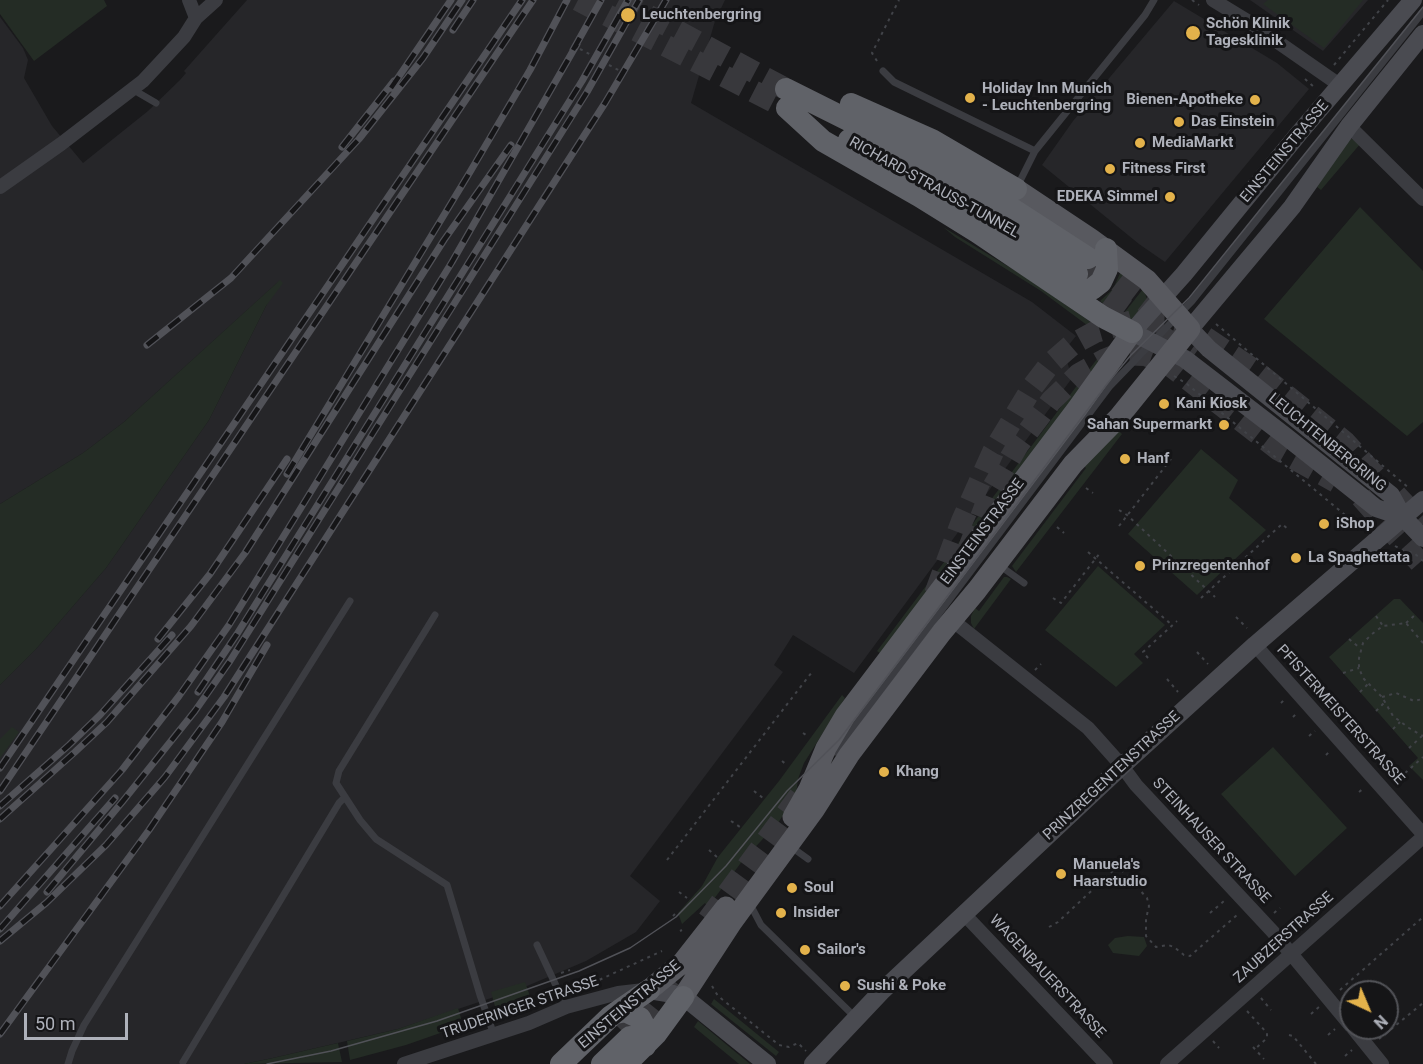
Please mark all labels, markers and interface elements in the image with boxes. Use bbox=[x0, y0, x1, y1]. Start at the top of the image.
marker: Leuchtenbergring bbox=[619, 6, 637, 24]
place label: Leuchtenbergring bbox=[642, 6, 761, 24]
place label: Schön Klinik Tagesklinik bbox=[1206, 15, 1290, 50]
marker: Schön Klinik Tagesklinik bbox=[1184, 24, 1202, 42]
place label: Holiday Inn Munich - Leuchtenbergring bbox=[982, 80, 1112, 115]
marker: Holiday Inn Munich - Leuchtenbergring bbox=[963, 91, 977, 105]
place label: Bienen-Apotheke bbox=[1126, 91, 1243, 109]
marker: Bienen-Apotheke bbox=[1248, 93, 1262, 107]
street label: EINSTEINSTRASSE bbox=[1237, 97, 1333, 207]
place label: Das Einstein bbox=[1191, 113, 1274, 131]
marker: Das Einstein bbox=[1172, 115, 1186, 129]
street label: RICHARD-STRAUSS-TUNNEL bbox=[846, 134, 1022, 242]
place label: MediaMarkt bbox=[1152, 134, 1233, 152]
marker: MediaMarkt bbox=[1133, 136, 1147, 150]
place label: Fitness First bbox=[1122, 160, 1205, 178]
marker: Fitness First bbox=[1103, 162, 1117, 176]
place label: EDEKA Simmel bbox=[1057, 188, 1158, 206]
marker: EDEKA Simmel bbox=[1163, 190, 1177, 204]
street label: LEUCHTENBERGRING bbox=[1264, 390, 1390, 496]
place label: Kani Kiosk bbox=[1176, 395, 1247, 413]
marker: Kani Kiosk bbox=[1157, 397, 1171, 411]
place label: Sahan Supermarkt bbox=[1087, 416, 1212, 434]
marker: Sahan Supermarkt bbox=[1217, 418, 1231, 432]
place label: Hanf bbox=[1137, 450, 1169, 468]
marker: Hanf bbox=[1118, 452, 1132, 466]
street label: EINSTEINSTRASSE bbox=[937, 476, 1029, 588]
place label: iShop bbox=[1336, 515, 1375, 533]
marker: iShop bbox=[1317, 517, 1331, 531]
place label: La Spaghettata bbox=[1308, 549, 1410, 567]
marker: La Spaghettata bbox=[1289, 551, 1303, 565]
place label: Prinzregentenhof bbox=[1152, 557, 1270, 575]
marker: Prinzregentenhof bbox=[1133, 559, 1147, 573]
street label: PFISTERMEISTERSTRASSE bbox=[1272, 641, 1408, 789]
street label: PRINZREGENTENSTRASSE bbox=[1040, 708, 1184, 844]
place label: Khang bbox=[896, 763, 939, 781]
marker: Khang bbox=[877, 765, 891, 779]
street label: STEINHAUSER STRASSE bbox=[1148, 775, 1274, 907]
place label: Manuela's Haarstudio bbox=[1073, 856, 1147, 891]
marker: Manuela's Haarstudio bbox=[1054, 867, 1068, 881]
place label: Soul bbox=[804, 879, 834, 897]
marker: Soul bbox=[785, 881, 799, 895]
street label: ZAUBZERSTRASSE bbox=[1230, 889, 1338, 987]
place label: Insider bbox=[793, 904, 840, 922]
marker: Insider bbox=[774, 906, 788, 920]
street label: WAGENBAUERSTRASSE bbox=[985, 912, 1109, 1042]
place label: Sailor's bbox=[817, 941, 866, 959]
marker: Sailor's bbox=[798, 943, 812, 957]
street label: EINSTEINSTRASSE bbox=[575, 957, 685, 1053]
street label: TRUDERINGER STRASSE bbox=[439, 973, 601, 1043]
place label: Sushi & Poke bbox=[857, 977, 946, 995]
marker: Sushi & Poke bbox=[838, 979, 852, 993]
north arrow bbox=[1339, 980, 1399, 1040]
scale bar bbox=[27, 1001, 130, 1039]
text: N bbox=[1370, 1011, 1391, 1033]
text: 50 m bbox=[35, 1013, 75, 1034]

